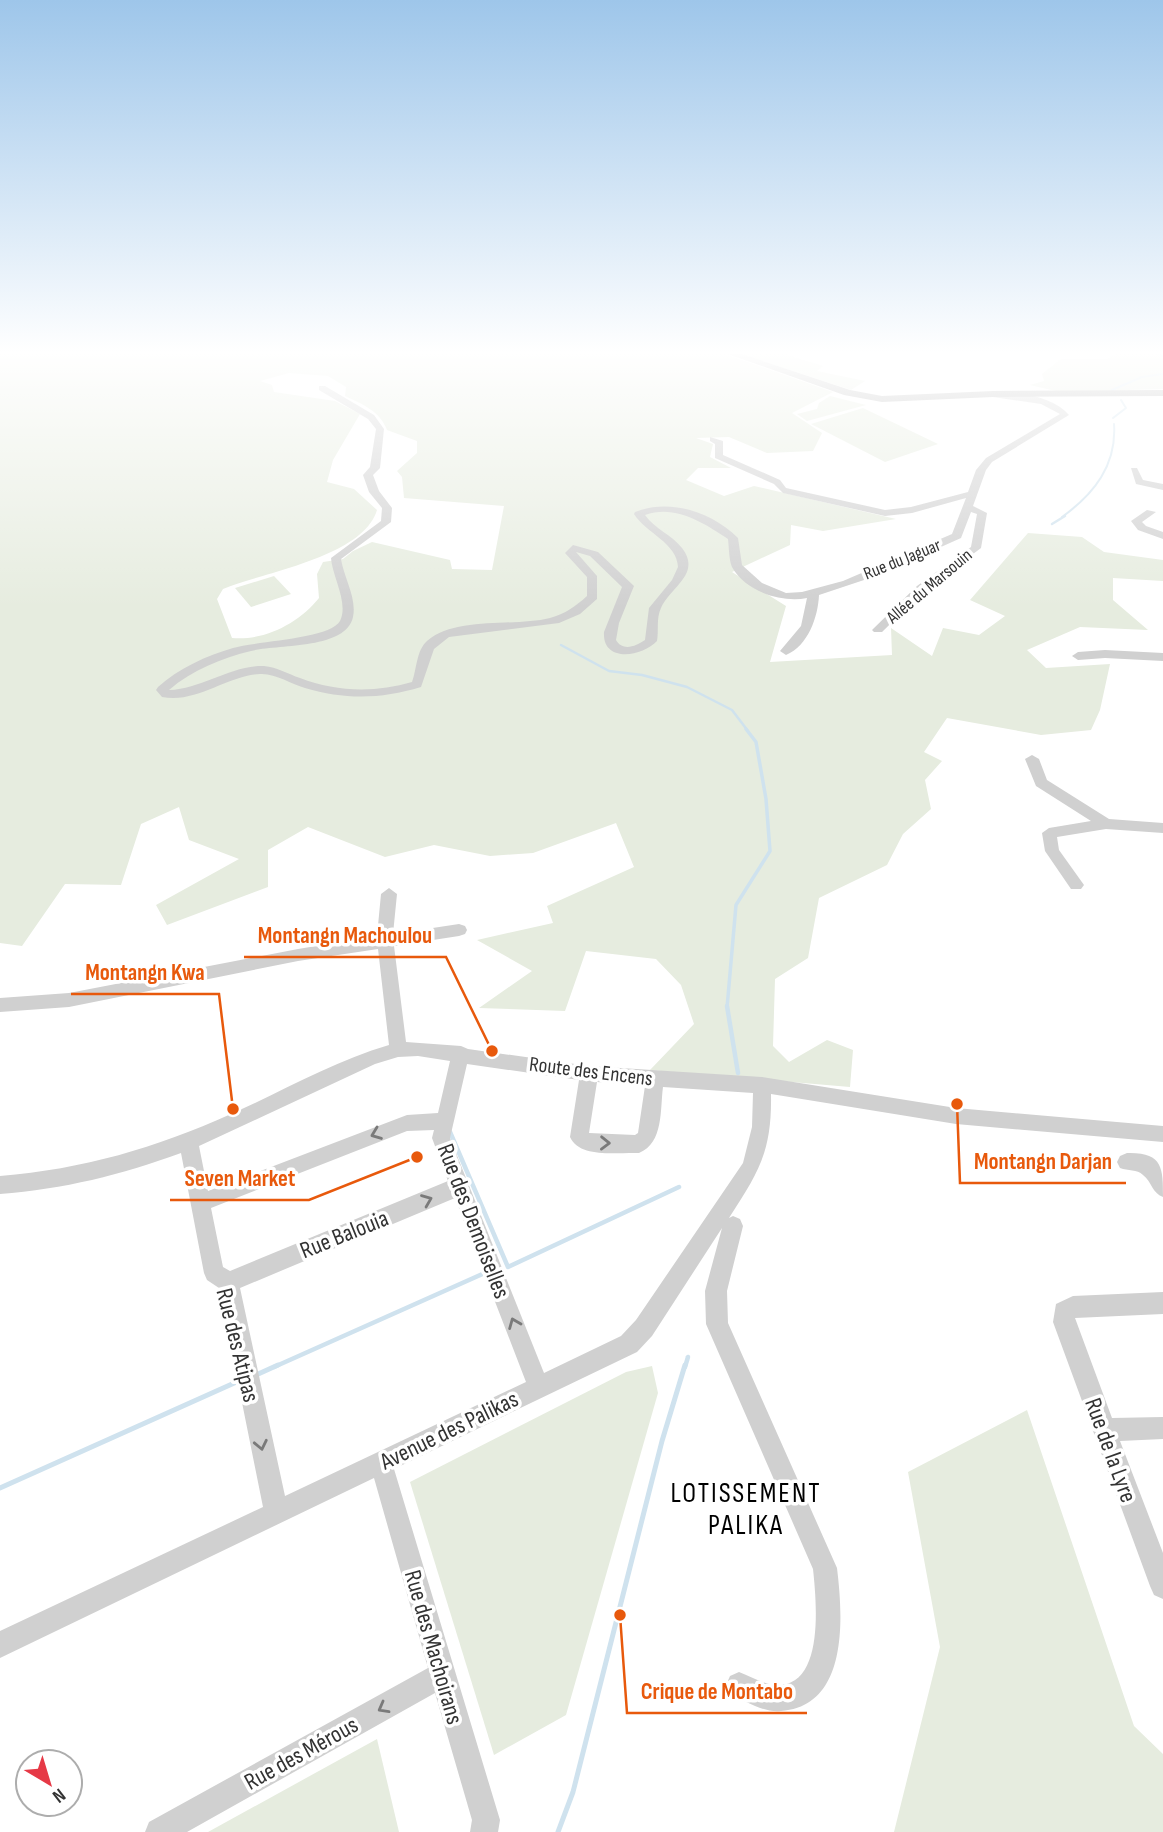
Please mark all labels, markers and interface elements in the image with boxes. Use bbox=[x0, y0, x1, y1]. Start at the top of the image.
street label: Rue du Jaguar bbox=[861, 535, 944, 584]
street label: Allée du Marsouin bbox=[882, 545, 976, 629]
callout: Montangn Machoulou bbox=[244, 913, 446, 957]
text: Montangn Machoulou bbox=[258, 922, 432, 950]
callout: Montangn Kwa bbox=[71, 950, 219, 994]
text: Montangn Kwa bbox=[85, 959, 205, 987]
street label: Route des Encens bbox=[528, 1052, 654, 1091]
one-way arrow bbox=[371, 1126, 383, 1140]
one-way arrow bbox=[600, 1136, 611, 1151]
callout: Montangn Darjan bbox=[960, 1139, 1126, 1183]
street label: Rue des Demoiselles bbox=[431, 1140, 516, 1303]
text: Montangn Darjan bbox=[974, 1148, 1112, 1176]
callout: Seven Market bbox=[170, 1156, 309, 1200]
text: Seven Market bbox=[185, 1165, 296, 1193]
one-way arrow bbox=[419, 1194, 432, 1208]
street label: Rue Balouia bbox=[296, 1204, 393, 1265]
street label: Rue des Atipas bbox=[209, 1285, 266, 1405]
one-way arrow bbox=[508, 1318, 522, 1330]
street label: Avenue des Palikas bbox=[375, 1385, 523, 1477]
street label: Rue de la Lyre bbox=[1078, 1394, 1143, 1506]
one-way arrow bbox=[253, 1439, 268, 1451]
district label: LOTISSEMENT PALIKA bbox=[670, 1477, 822, 1542]
street label: Rue des Machoirans bbox=[398, 1567, 469, 1728]
callout: Crique de Montabo bbox=[627, 1669, 807, 1713]
text: Crique de Montabo bbox=[641, 1678, 793, 1706]
one-way arrow bbox=[377, 1700, 390, 1713]
street label: Rue des Mérous bbox=[239, 1710, 363, 1797]
north arrow bbox=[14, 1748, 84, 1818]
text: N bbox=[47, 1783, 70, 1807]

